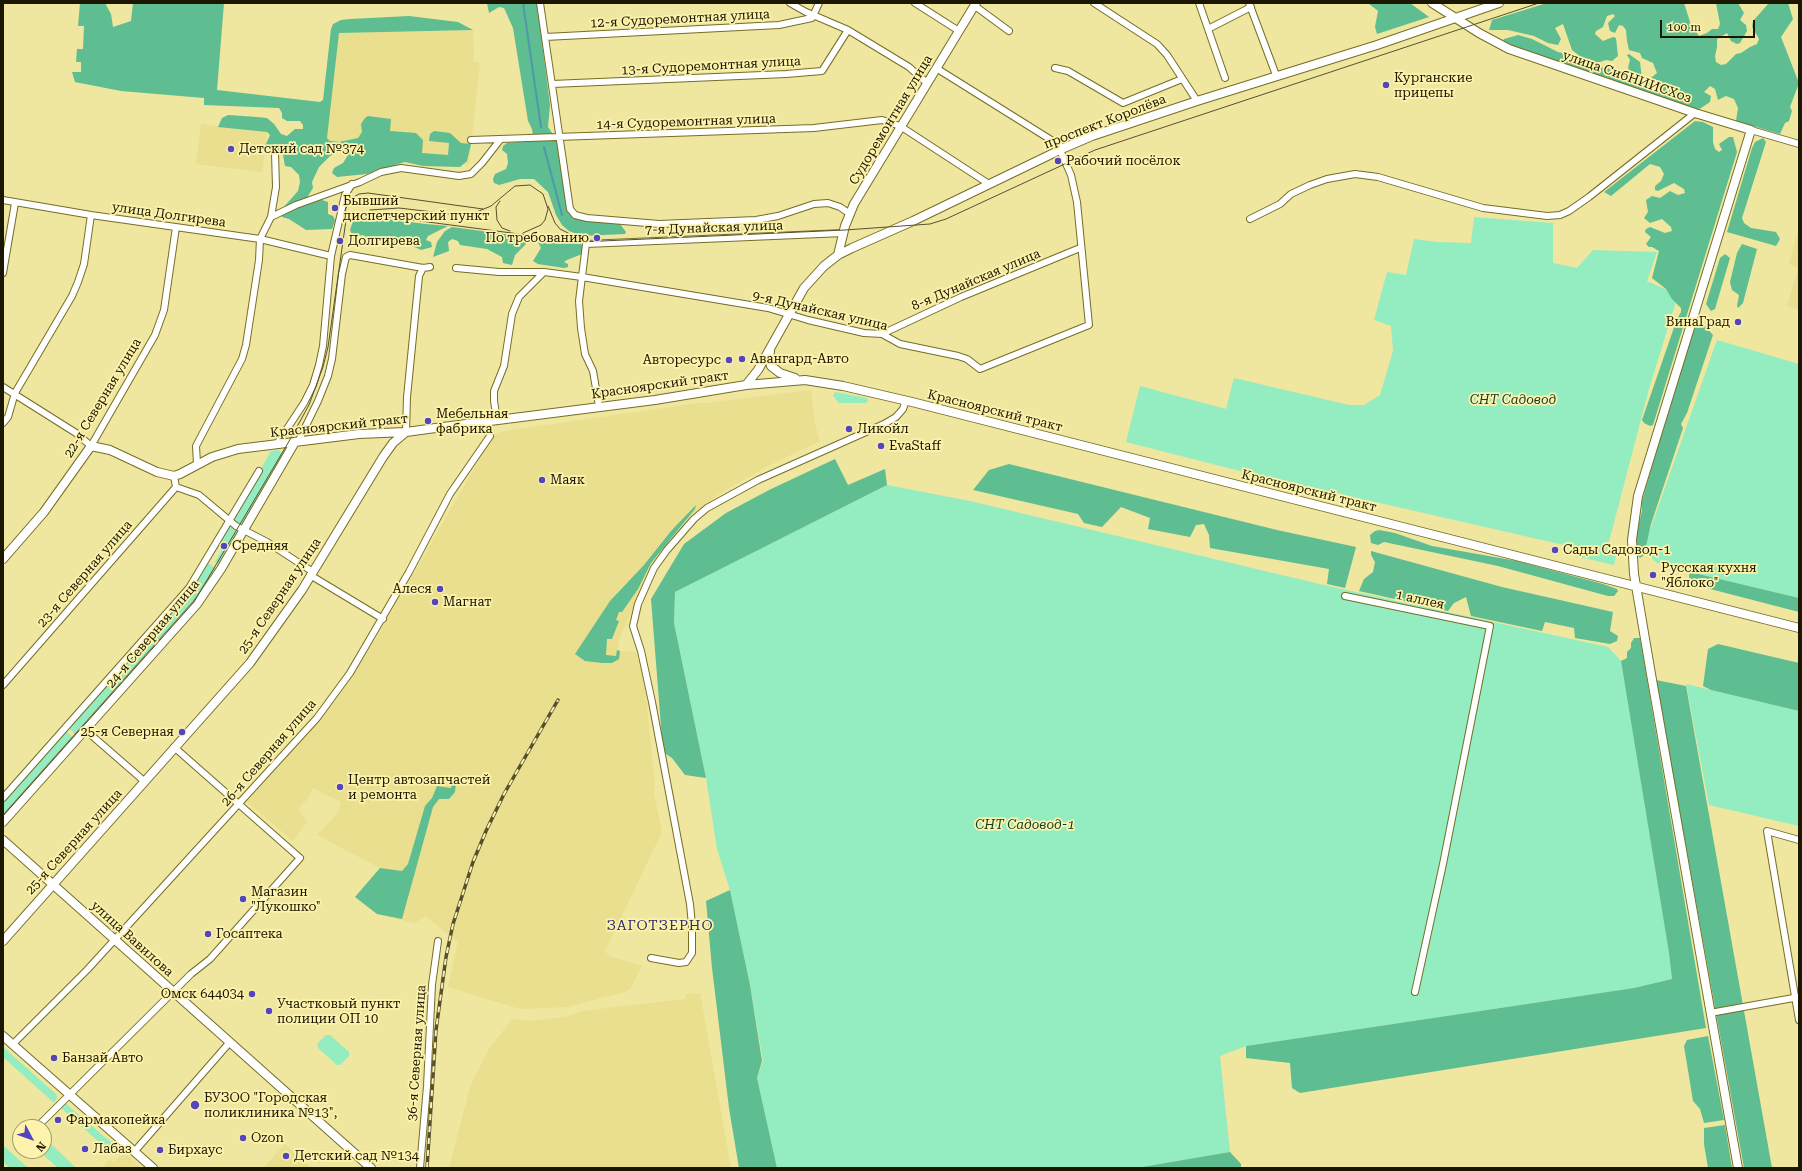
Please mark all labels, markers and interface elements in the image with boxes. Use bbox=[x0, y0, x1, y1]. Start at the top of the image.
street label: 12-я Судоремонтная улица bbox=[590, 7, 770, 31]
scale bar bbox=[1662, 12, 1757, 38]
text: 100 m bbox=[1667, 20, 1701, 34]
street label: улица СибНИИСХоз bbox=[1560, 48, 1694, 106]
street label: Судоремонтная улица bbox=[846, 52, 936, 188]
street label: 13-я Судоремонтная улица bbox=[621, 54, 801, 78]
place label: Курганские прицепы bbox=[1394, 70, 1472, 101]
marker: Курганские прицепы bbox=[1381, 80, 1391, 90]
street label: проспект Королёва bbox=[1042, 91, 1168, 153]
street label: 14-я Судоремонтная улица bbox=[596, 111, 776, 133]
place label: Детский сад №374 bbox=[239, 141, 364, 157]
marker: Детский сад №374 bbox=[226, 144, 236, 154]
place label: Рабочий посёлок bbox=[1066, 153, 1181, 169]
marker: Рабочий посёлок bbox=[1053, 156, 1063, 166]
place label: Бывший диспетчерский пункт bbox=[343, 193, 490, 224]
street label: улица Долгирева bbox=[111, 199, 227, 231]
marker: Бывший диспетчерский пункт bbox=[330, 203, 340, 213]
street label: 7-я Дунайская улица bbox=[645, 218, 783, 238]
place label: По требованию bbox=[485, 230, 589, 246]
place label: Долгирева bbox=[348, 233, 420, 249]
marker: По требованию bbox=[592, 233, 602, 243]
marker: Долгирева bbox=[335, 236, 345, 246]
street label: 8-я Дунайская улица bbox=[909, 246, 1043, 314]
street label: 9-я Дунайская улица bbox=[751, 288, 889, 334]
place label: ВинаГрад bbox=[1666, 314, 1730, 330]
marker: ВинаГрад bbox=[1733, 317, 1743, 327]
street label: 22-я Северная улица bbox=[61, 336, 145, 460]
place label: Авангард-Авто bbox=[750, 351, 849, 367]
place label: Авторесурс bbox=[643, 352, 721, 368]
marker: Авангард-Авто bbox=[737, 354, 747, 364]
marker: Авторесурс bbox=[724, 355, 734, 365]
street label: Красноярский тракт bbox=[590, 368, 730, 402]
street label: Красноярский тракт bbox=[926, 387, 1064, 435]
park label: СНТ Садовод bbox=[1470, 392, 1556, 408]
place label: Мебельная фабрика bbox=[436, 406, 508, 437]
street label: Красноярский тракт bbox=[269, 411, 409, 441]
marker: Мебельная фабрика bbox=[423, 416, 433, 426]
place label: Ликойл bbox=[857, 421, 909, 437]
marker: Ликойл bbox=[844, 424, 854, 434]
place label: EvaStaff bbox=[889, 438, 941, 454]
marker: EvaStaff bbox=[876, 441, 886, 451]
street label: Красноярский тракт bbox=[1240, 467, 1378, 515]
place label: Маяк bbox=[550, 472, 585, 488]
marker: Маяк bbox=[537, 475, 547, 485]
street label: 23-я Северная улица bbox=[34, 517, 136, 631]
street label: 25-я Северная улица bbox=[235, 535, 325, 657]
place label: Средняя bbox=[232, 538, 288, 554]
marker: Средняя bbox=[219, 541, 229, 551]
place label: Сады Садовод-1 bbox=[1563, 542, 1671, 558]
marker: Сады Садовод-1 bbox=[1550, 545, 1560, 555]
place label: Русская кухня "Яблоко" bbox=[1661, 560, 1757, 591]
marker: Русская кухня "Яблоко" bbox=[1648, 570, 1658, 580]
street label: 24-я Северная улица bbox=[103, 577, 203, 691]
place label: Алеся bbox=[393, 581, 432, 597]
marker: Алеся bbox=[435, 584, 445, 594]
street label: 1 аллея bbox=[1394, 587, 1446, 613]
place label: Магнат bbox=[443, 594, 492, 610]
marker: Магнат bbox=[430, 597, 440, 607]
street label: 26-я Северная улица bbox=[218, 696, 320, 810]
place label: 25-я Северная bbox=[81, 724, 174, 740]
marker: 25-я Северная bbox=[177, 727, 187, 737]
place label: Центр автозапчастей и ремонта bbox=[348, 772, 490, 803]
marker: Центр автозапчастей и ремонта bbox=[335, 782, 345, 792]
street label: 25-я Северная улица bbox=[23, 786, 125, 898]
park label: СНТ Садовод-1 bbox=[975, 817, 1075, 833]
place label: Магазин "Лукошко" bbox=[251, 884, 321, 915]
marker: Магазин "Лукошко" bbox=[238, 894, 248, 904]
street label: улица Вавилова bbox=[88, 898, 176, 980]
district label: ЗАГОТЗЕРНО bbox=[606, 918, 714, 934]
place label: Госаптека bbox=[216, 926, 283, 942]
marker: Госаптека bbox=[203, 929, 213, 939]
street label: 36-я Северная улица bbox=[404, 984, 430, 1122]
place label: Омск 644034 bbox=[161, 986, 244, 1002]
marker: Омск 644034 bbox=[247, 989, 257, 999]
place label: Участковый пункт полиции ОП 10 bbox=[277, 996, 400, 1027]
marker: Участковый пункт полиции ОП 10 bbox=[264, 1006, 274, 1016]
place label: Банзай Авто bbox=[62, 1050, 143, 1066]
marker: Банзай Авто bbox=[49, 1053, 59, 1063]
place label: БУЗОО "Городская поликлиника №13", bbox=[204, 1090, 337, 1121]
marker: БУЗОО "Городская поликлиника №13", bbox=[189, 1099, 201, 1111]
place label: Фармакопейка bbox=[66, 1112, 165, 1128]
marker: Фармакопейка bbox=[53, 1115, 63, 1125]
north arrow bbox=[12, 1119, 52, 1159]
place label: Ozon bbox=[251, 1130, 284, 1146]
marker: Ozon bbox=[238, 1133, 248, 1143]
text: N bbox=[33, 1139, 48, 1154]
place label: Лабаз bbox=[93, 1141, 132, 1157]
place label: Бирхаус bbox=[168, 1142, 222, 1158]
marker: Лабаз bbox=[80, 1144, 90, 1154]
marker: Бирхаус bbox=[155, 1145, 165, 1155]
place label: Детский сад №134 bbox=[294, 1148, 419, 1164]
marker: Детский сад №134 bbox=[281, 1151, 291, 1161]

